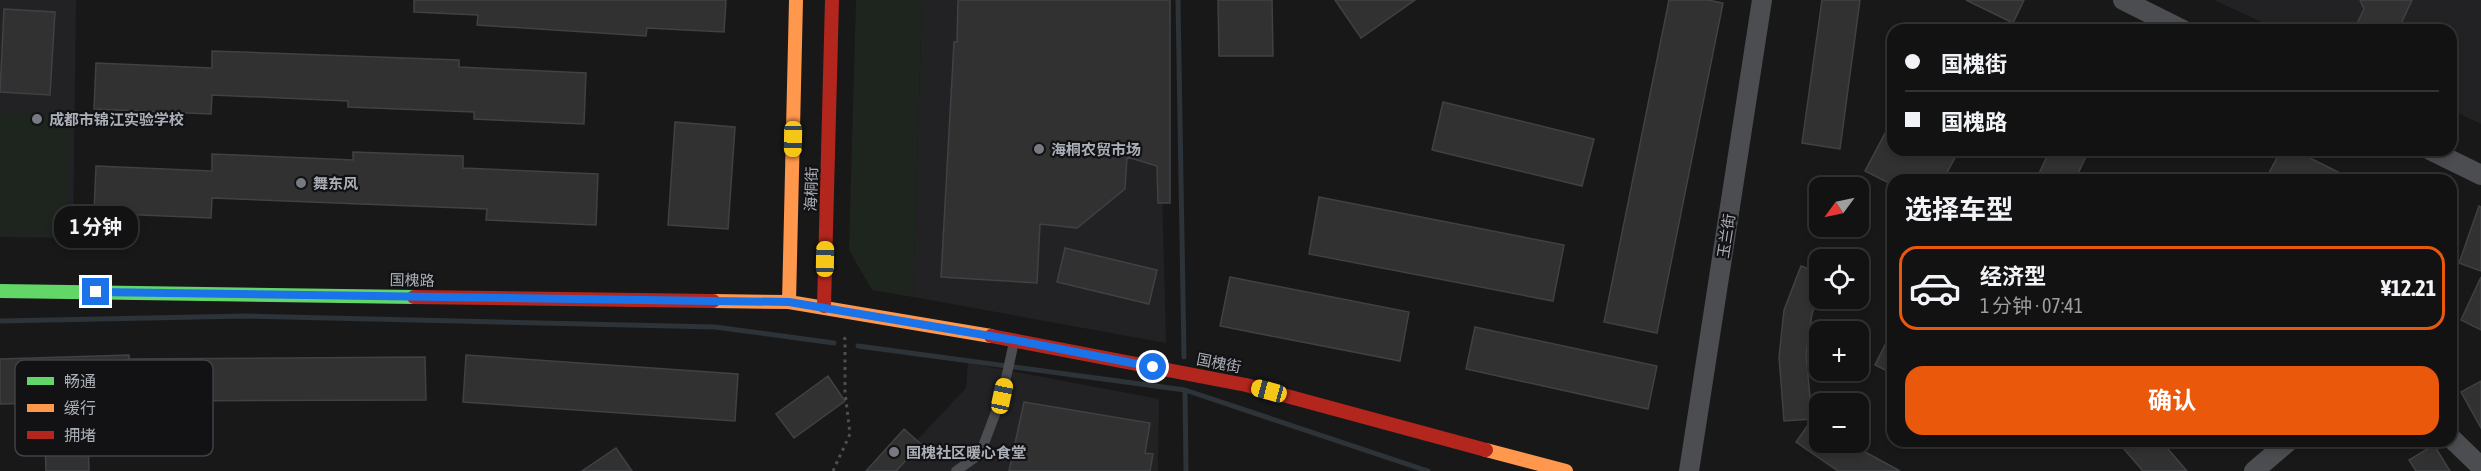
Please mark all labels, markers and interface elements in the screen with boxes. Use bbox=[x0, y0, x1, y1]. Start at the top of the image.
text: 国槐街 bbox=[1941, 51, 2007, 77]
text: 国槐路 bbox=[1941, 109, 2007, 135]
place label: 成都市锦江实验学校 bbox=[49, 111, 184, 128]
marker: 成都市锦江实验学校 bbox=[30, 112, 44, 126]
car bbox=[784, 121, 802, 157]
place label: 海桐农贸市场 bbox=[1051, 141, 1141, 158]
marker: 海桐农贸市场 bbox=[1032, 142, 1046, 156]
street label: 海桐街 bbox=[802, 166, 820, 212]
place label: 舞东风 bbox=[313, 175, 358, 192]
marker: 舞东风 bbox=[294, 176, 308, 190]
north arrow bbox=[1809, 177, 1869, 237]
map controls bbox=[1809, 177, 1869, 453]
text: 选择车型 bbox=[1905, 194, 2013, 225]
callout: 1 分钟 bbox=[54, 205, 138, 247]
street label: 玉兰街 bbox=[1714, 212, 1738, 260]
text: 1 分钟 bbox=[70, 215, 122, 238]
car bbox=[816, 241, 834, 277]
button: locate bbox=[1809, 249, 1869, 309]
icon: car bbox=[1908, 261, 1962, 315]
text: 经济型 bbox=[1980, 263, 2046, 289]
street label: 国槐路 bbox=[389, 271, 435, 289]
text: ¥12.21 bbox=[2381, 275, 2436, 301]
route end bbox=[82, 278, 109, 305]
text: 1 分钟 · 07:41 bbox=[1980, 294, 2083, 317]
button: + bbox=[1809, 321, 1869, 381]
street label: 国槐街 bbox=[1195, 350, 1243, 376]
route start bbox=[1139, 353, 1166, 380]
legend bbox=[15, 360, 213, 456]
button: 确认 bbox=[1905, 366, 2439, 435]
text: 畅通 bbox=[64, 372, 96, 390]
car bbox=[989, 377, 1015, 415]
car bbox=[1249, 378, 1289, 404]
button: − bbox=[1809, 393, 1869, 453]
text: 缓行 bbox=[64, 399, 96, 417]
text: 拥堵 bbox=[64, 426, 96, 444]
place label: 国槐社区暖心食堂 bbox=[906, 444, 1026, 461]
marker: 国槐社区暖心食堂 bbox=[887, 445, 901, 459]

